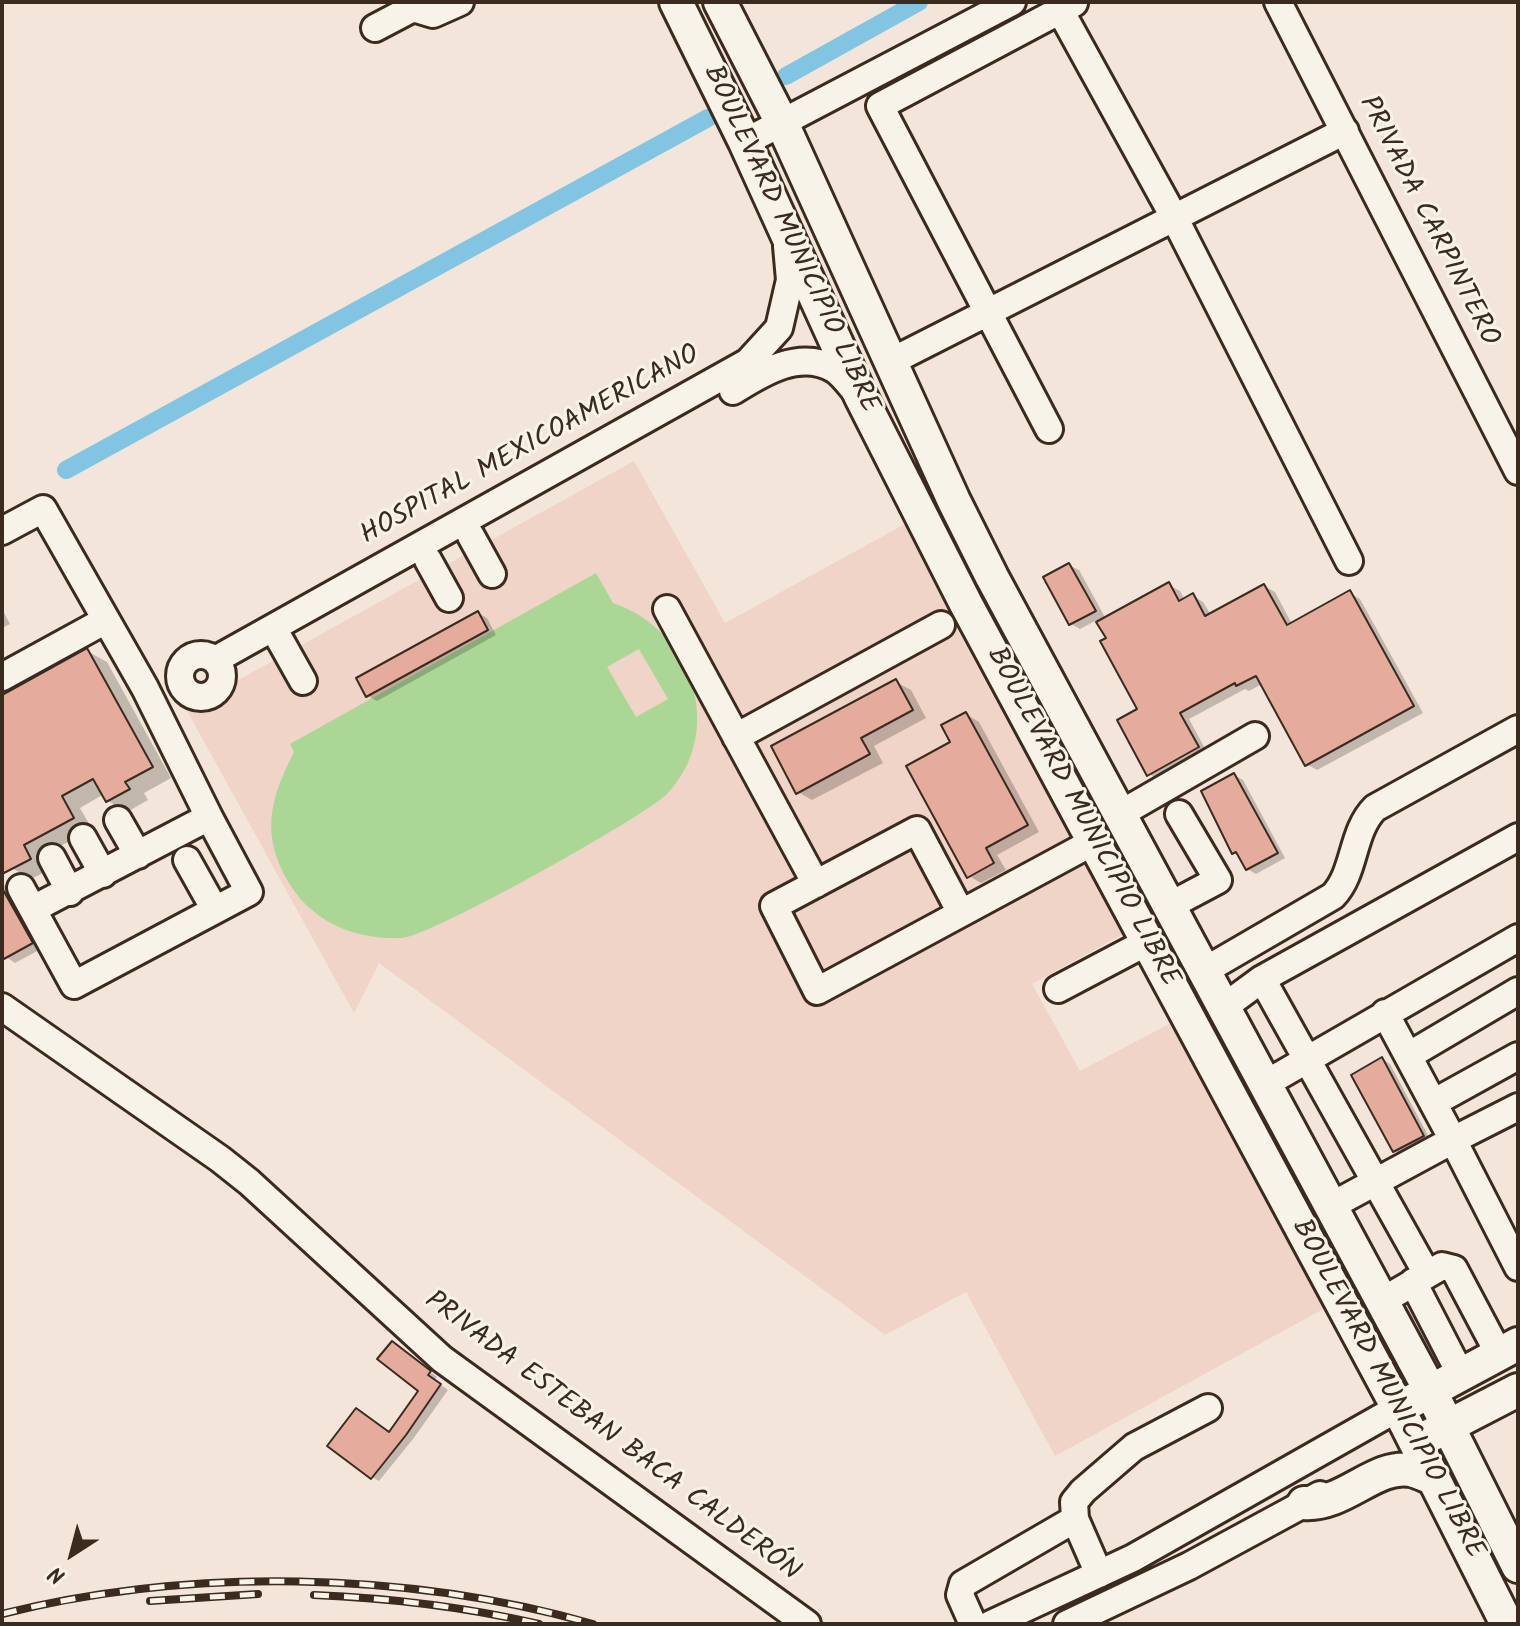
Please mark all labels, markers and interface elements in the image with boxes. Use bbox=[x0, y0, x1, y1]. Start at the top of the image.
street label: BOULEVARD MUNICIPIO LIBRE bbox=[694, 61, 884, 419]
street label: PRIVADA CARPINTERO bbox=[1349, 91, 1505, 353]
street label: HOSPITAL MEXICOAMERICANO bbox=[356, 340, 706, 554]
street label: BOULEVARD MUNICIPIO LIBRE bbox=[977, 642, 1185, 994]
street label: BOULEVARD MUNICIPIO LIBRE bbox=[1282, 1214, 1490, 1566]
street label: PRIVADA ESTEBAN BACA CALDERÓN bbox=[416, 1286, 806, 1590]
north arrow bbox=[32, 1514, 112, 1594]
text: N bbox=[42, 1556, 74, 1592]

